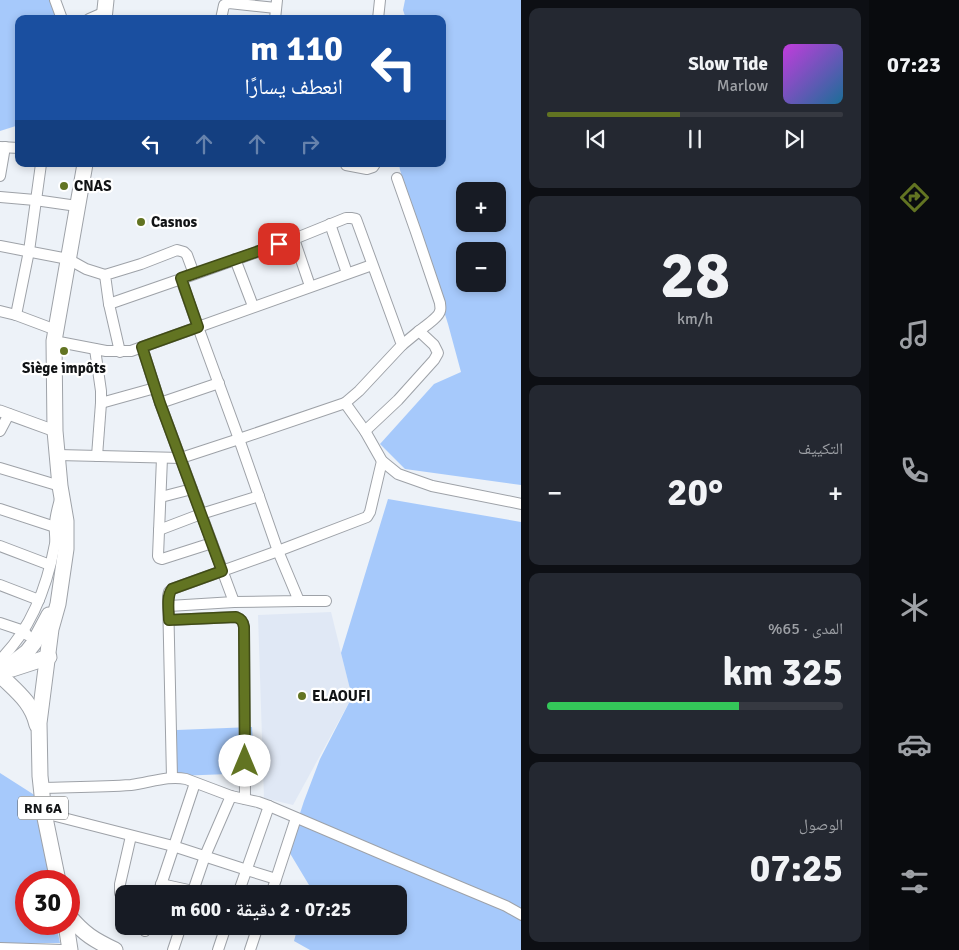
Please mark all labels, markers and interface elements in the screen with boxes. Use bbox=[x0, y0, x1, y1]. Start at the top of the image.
text: 110 m bbox=[250, 27, 343, 70]
icon: left bbox=[361, 35, 426, 100]
text: 07:23 bbox=[887, 51, 941, 78]
text: Slow Tide bbox=[688, 52, 768, 76]
text: انعطف يسارًا bbox=[245, 73, 343, 100]
text: Marlow bbox=[717, 76, 768, 96]
icon: previous bbox=[582, 125, 610, 153]
icon: pause bbox=[681, 125, 709, 153]
icon: next bbox=[780, 125, 808, 153]
icon: left bbox=[137, 130, 165, 158]
icon: ahead bbox=[190, 130, 218, 158]
icon: ahead bbox=[243, 130, 271, 158]
icon: right bbox=[296, 130, 324, 158]
place label: CNAS bbox=[74, 177, 112, 195]
marker: CNAS bbox=[58, 180, 70, 192]
icon: directions bbox=[897, 180, 932, 215]
map controls bbox=[456, 182, 506, 292]
button: + bbox=[456, 182, 506, 232]
place label: Casnos bbox=[151, 213, 197, 231]
marker: Casnos bbox=[135, 216, 147, 228]
pin bbox=[258, 223, 300, 265]
icon: arrive bbox=[265, 230, 293, 258]
text: 28 bbox=[660, 236, 730, 316]
button: − bbox=[456, 242, 506, 292]
text: km/h bbox=[677, 309, 713, 329]
icon: music bbox=[897, 317, 932, 352]
marker: Siège impôts bbox=[58, 345, 70, 357]
place label: Siège impôts bbox=[22, 359, 106, 377]
text: التكييف bbox=[798, 439, 843, 459]
icon: phone bbox=[897, 453, 932, 488]
text: 20° bbox=[667, 469, 723, 516]
text: − bbox=[547, 476, 562, 510]
text: + bbox=[828, 476, 843, 510]
icon: climate bbox=[897, 590, 932, 625]
text: المدى · 65% bbox=[768, 619, 843, 639]
text: 325 km bbox=[722, 649, 843, 696]
place label: ELAOUFI bbox=[312, 687, 371, 705]
marker: ELAOUFI bbox=[296, 690, 308, 702]
icon: car bbox=[897, 727, 932, 762]
position arrow bbox=[218, 734, 270, 786]
road number: RN 6A bbox=[18, 796, 68, 820]
text: الوصول bbox=[799, 815, 843, 835]
text: 07:25 bbox=[750, 845, 843, 892]
icon: filters bbox=[897, 864, 932, 899]
speed limit sign: 30 bbox=[15, 870, 80, 935]
text: 07:25 · 2 دقيقة · 600 m bbox=[171, 898, 351, 922]

